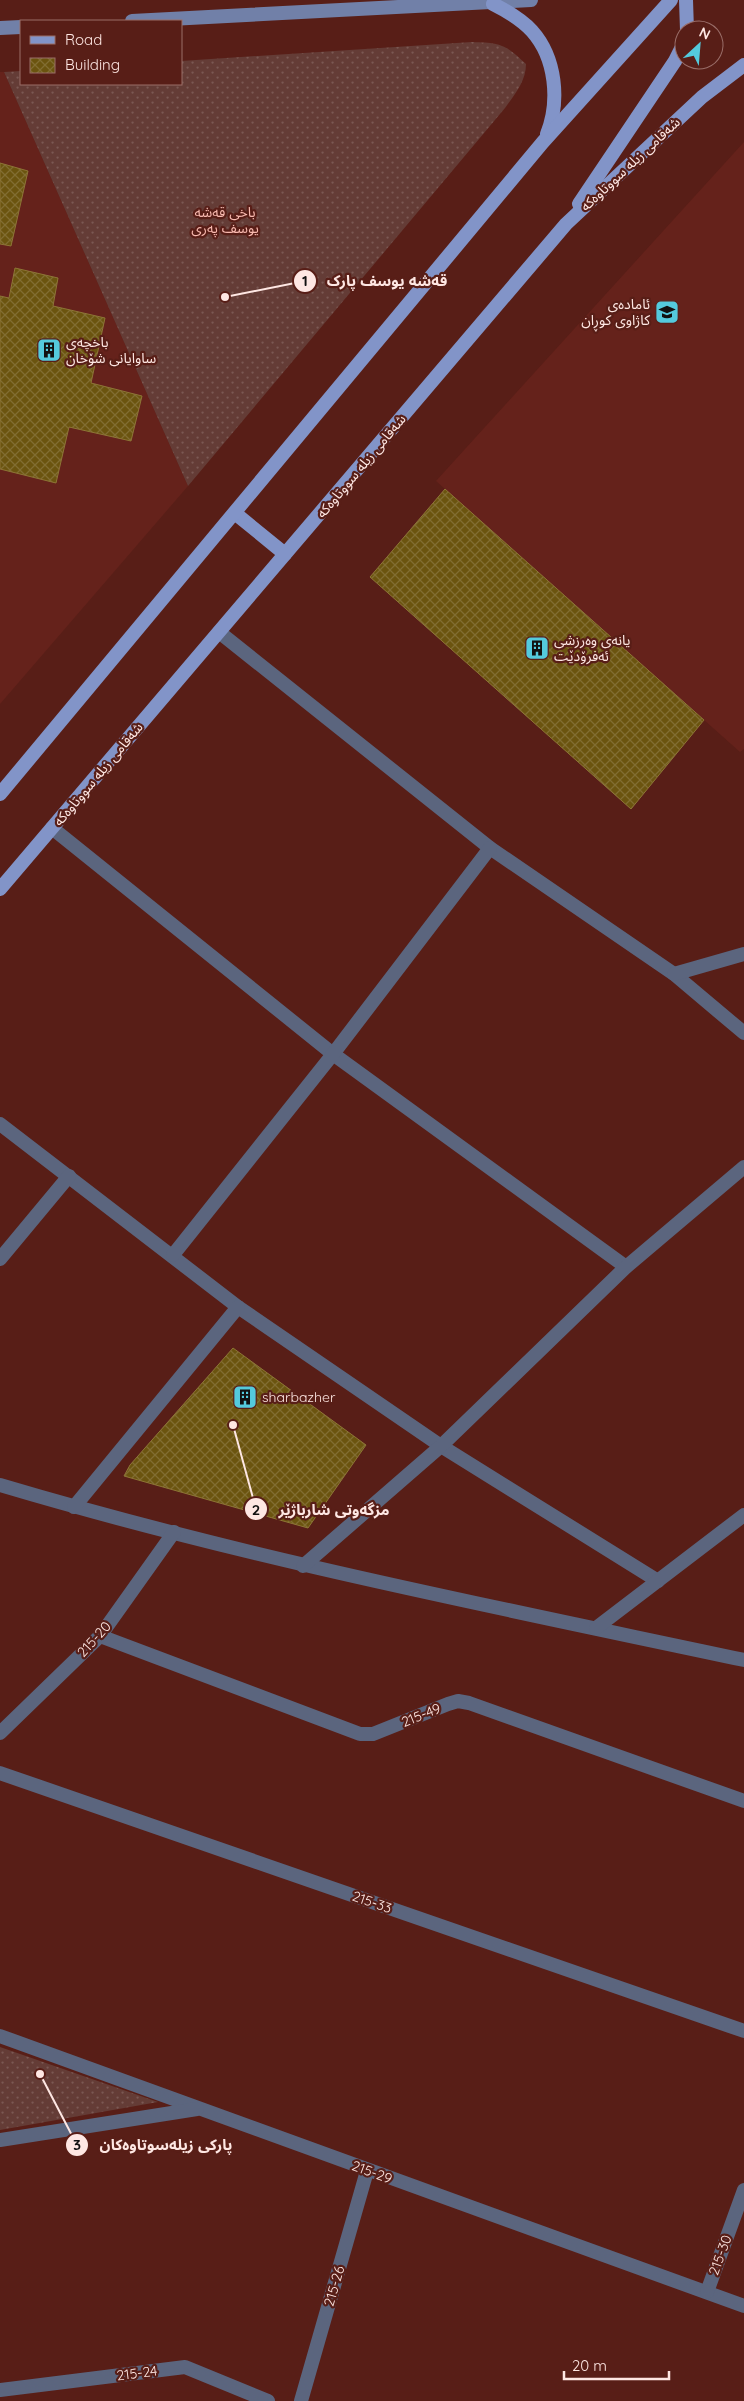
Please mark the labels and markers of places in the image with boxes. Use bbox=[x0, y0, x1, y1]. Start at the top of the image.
callout: قەشە یوسف پارک bbox=[292, 266, 458, 296]
place label: ئامادەی کاژاوی کوڕان bbox=[581, 295, 650, 332]
school or university icon: ئامادەی کاژاوی کوڕان bbox=[654, 299, 680, 325]
place label: باخچەی ساوایانی شۆخان bbox=[66, 333, 156, 367]
building icon: باخچەی ساوایانی شۆخان bbox=[36, 337, 62, 363]
place label: یانەی وەرزشی ئەفرۆدێت bbox=[554, 631, 630, 665]
building icon: یانەی وەرزشی ئەفرۆدێت bbox=[524, 635, 550, 661]
building icon: sharbazher bbox=[232, 1384, 258, 1410]
place label: sharbazher bbox=[262, 1388, 336, 1406]
callout: مزگەوتی شارباژێر bbox=[244, 1494, 400, 1524]
callout: پارکی زیلەسوتاوەکان bbox=[65, 2130, 242, 2160]

